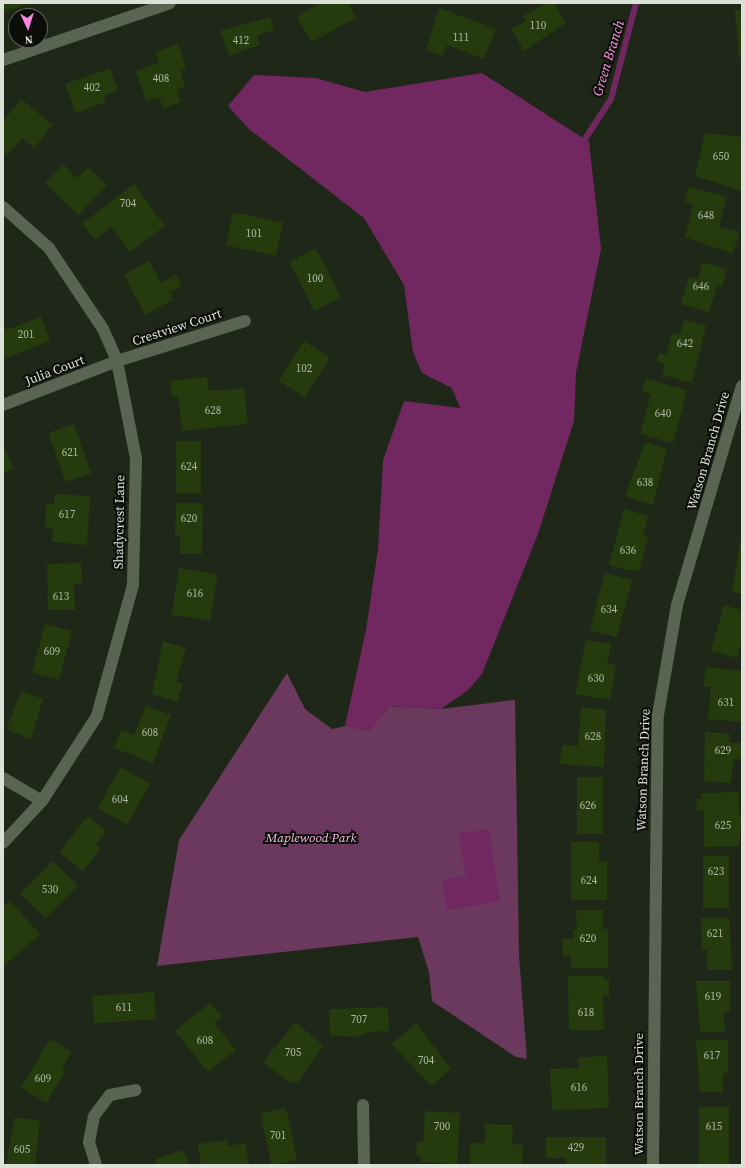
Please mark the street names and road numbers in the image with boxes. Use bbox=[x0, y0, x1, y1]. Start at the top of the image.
street label: Crestview Court bbox=[130, 306, 224, 350]
street label: Julia Court bbox=[23, 353, 87, 389]
street label: Watson Branch Drive bbox=[685, 390, 733, 512]
street label: Shadycrest Lane bbox=[111, 475, 129, 569]
street label: Watson Branch Drive bbox=[634, 709, 654, 831]
street label: Watson Branch Drive bbox=[631, 1033, 647, 1155]

